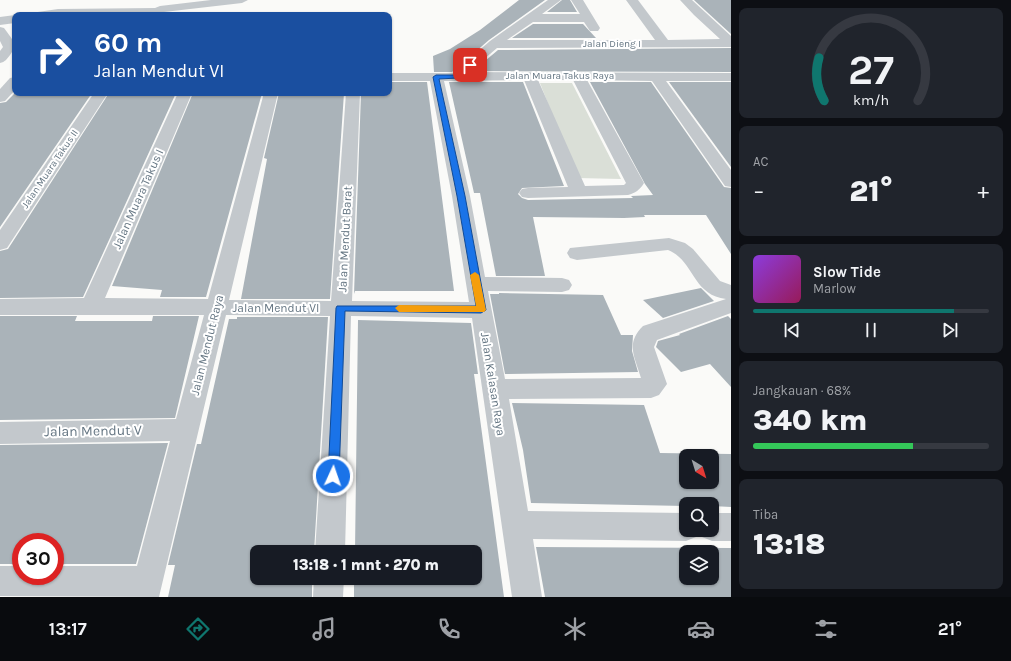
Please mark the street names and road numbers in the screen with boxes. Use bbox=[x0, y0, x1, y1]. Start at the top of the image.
street label: Jalan Dieng I bbox=[583, 38, 641, 50]
street label: Jalan Muara Takus Raya bbox=[506, 70, 614, 82]
street label: Jalan Muara Takus II bbox=[19, 127, 81, 211]
street label: Jalan Muara Takus I bbox=[110, 147, 166, 251]
street label: Jalan Mendut Barat bbox=[335, 185, 355, 292]
street label: Jalan Mendut Raya bbox=[188, 293, 226, 397]
street label: Jalan Mendut VI bbox=[233, 301, 319, 315]
street label: Jalan Kalasan Raya bbox=[478, 331, 508, 437]
street label: Jalan Mendut V bbox=[44, 422, 142, 440]

